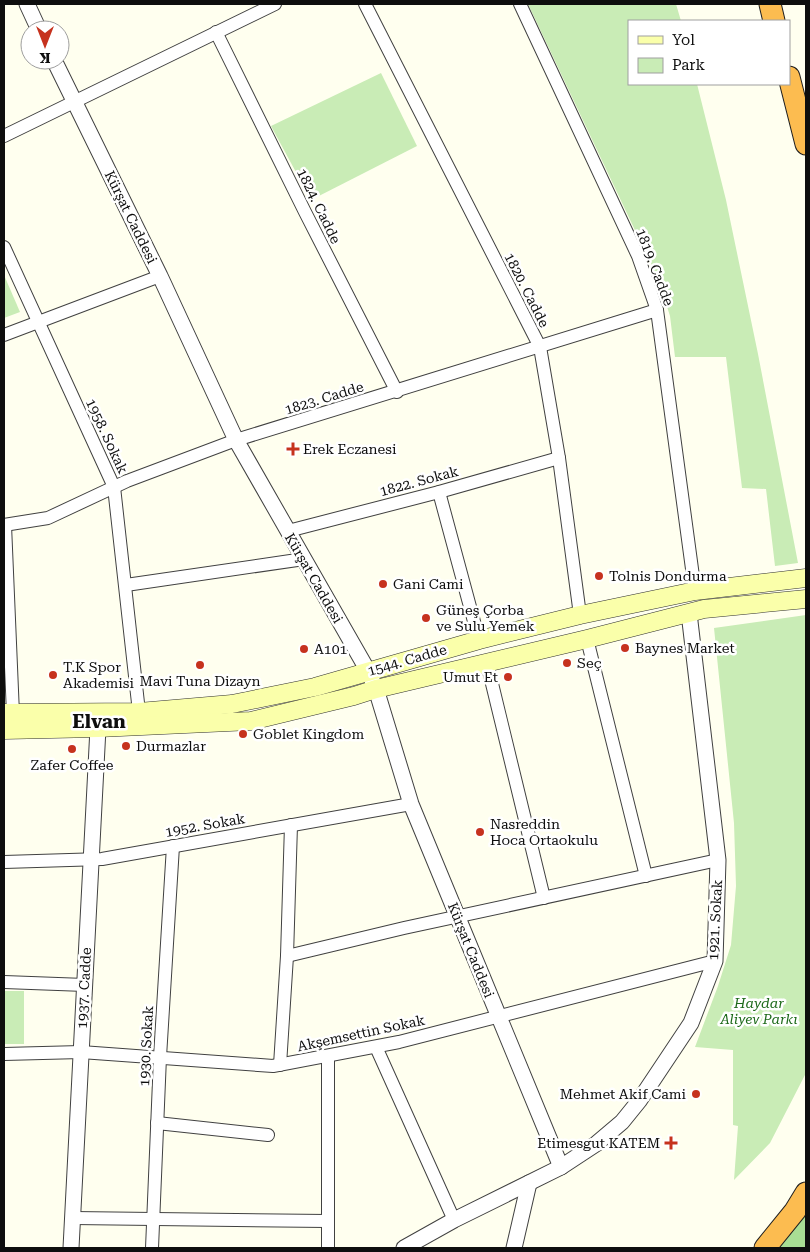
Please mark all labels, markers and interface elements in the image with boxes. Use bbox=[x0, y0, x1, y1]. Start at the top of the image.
north arrow bbox=[20, 20, 70, 70]
legend bbox=[628, 20, 790, 85]
text: Yol bbox=[672, 31, 695, 49]
text: K bbox=[39, 50, 51, 66]
text: Park bbox=[672, 56, 706, 74]
street label: 1824. Cadde bbox=[294, 166, 344, 246]
street label: Kürşat Caddesi bbox=[102, 168, 161, 267]
street label: 1819. Cadde bbox=[633, 226, 677, 308]
street label: 1820. Cadde bbox=[501, 250, 553, 330]
street label: 1823. Cadde bbox=[283, 378, 366, 418]
street label: 1958. Sokak bbox=[83, 396, 131, 476]
place label: Erek Eczanesi bbox=[303, 441, 397, 457]
marker: Erek Eczanesi bbox=[287, 443, 299, 455]
street label: 1822. Sokak bbox=[378, 463, 460, 499]
street label: Kürşat Caddesi bbox=[282, 530, 347, 626]
place label: Tolnis Dondurma bbox=[609, 568, 727, 584]
marker: Tolnis Dondurma bbox=[593, 570, 605, 582]
place label: Gani Cami bbox=[393, 576, 464, 592]
marker: Gani Cami bbox=[377, 578, 389, 590]
place label: Güneş Çorba ve Sulu Yemek bbox=[436, 602, 535, 634]
marker: Güneş Çorba ve Sulu Yemek bbox=[420, 612, 432, 624]
place label: Baynes Market bbox=[635, 640, 735, 656]
place label: A101 bbox=[314, 641, 347, 657]
street label: 1544. Cadde bbox=[366, 641, 449, 679]
marker: Baynes Market bbox=[619, 642, 631, 654]
marker: A101 bbox=[298, 643, 310, 655]
place label: Seç bbox=[577, 655, 602, 671]
marker: Seç bbox=[561, 657, 573, 669]
place label: T.K Spor Akademisi bbox=[63, 659, 134, 691]
marker: Mavi Tuna Dizayn bbox=[194, 659, 206, 671]
marker: T.K Spor Akademisi bbox=[47, 669, 59, 681]
place label: Umut Et bbox=[443, 669, 498, 685]
marker: Umut Et bbox=[502, 671, 514, 683]
place label: Mavi Tuna Dizayn bbox=[139, 673, 261, 689]
district label: Elvan bbox=[72, 710, 126, 733]
place label: Goblet Kingdom bbox=[253, 726, 364, 742]
marker: Goblet Kingdom bbox=[237, 728, 249, 740]
place label: Durmazlar bbox=[136, 738, 206, 754]
marker: Durmazlar bbox=[120, 740, 132, 752]
marker: Zafer Coffee bbox=[66, 743, 78, 755]
place label: Zafer Coffee bbox=[31, 757, 114, 773]
street label: 1952. Sokak bbox=[164, 810, 246, 840]
place label: Nasreddin Hoca Ortaokulu bbox=[490, 816, 598, 848]
marker: Nasreddin Hoca Ortaokulu bbox=[474, 826, 486, 838]
street label: 1921. Sokak bbox=[705, 879, 725, 961]
street label: Kürşat Caddesi bbox=[445, 900, 498, 1000]
street label: 1937. Cadde bbox=[74, 947, 94, 1029]
park label: Haydar Aliyev Parkı bbox=[719, 995, 798, 1027]
street label: 1930. Sokak bbox=[136, 1005, 156, 1087]
street label: Akşemsettin Sokak bbox=[296, 1012, 426, 1054]
place label: Mehmet Akif Cami bbox=[560, 1086, 687, 1102]
marker: Mehmet Akif Cami bbox=[690, 1088, 702, 1100]
place label: Etimesgut KATEM bbox=[537, 1135, 660, 1151]
marker: Etimesgut KATEM bbox=[664, 1136, 678, 1150]

